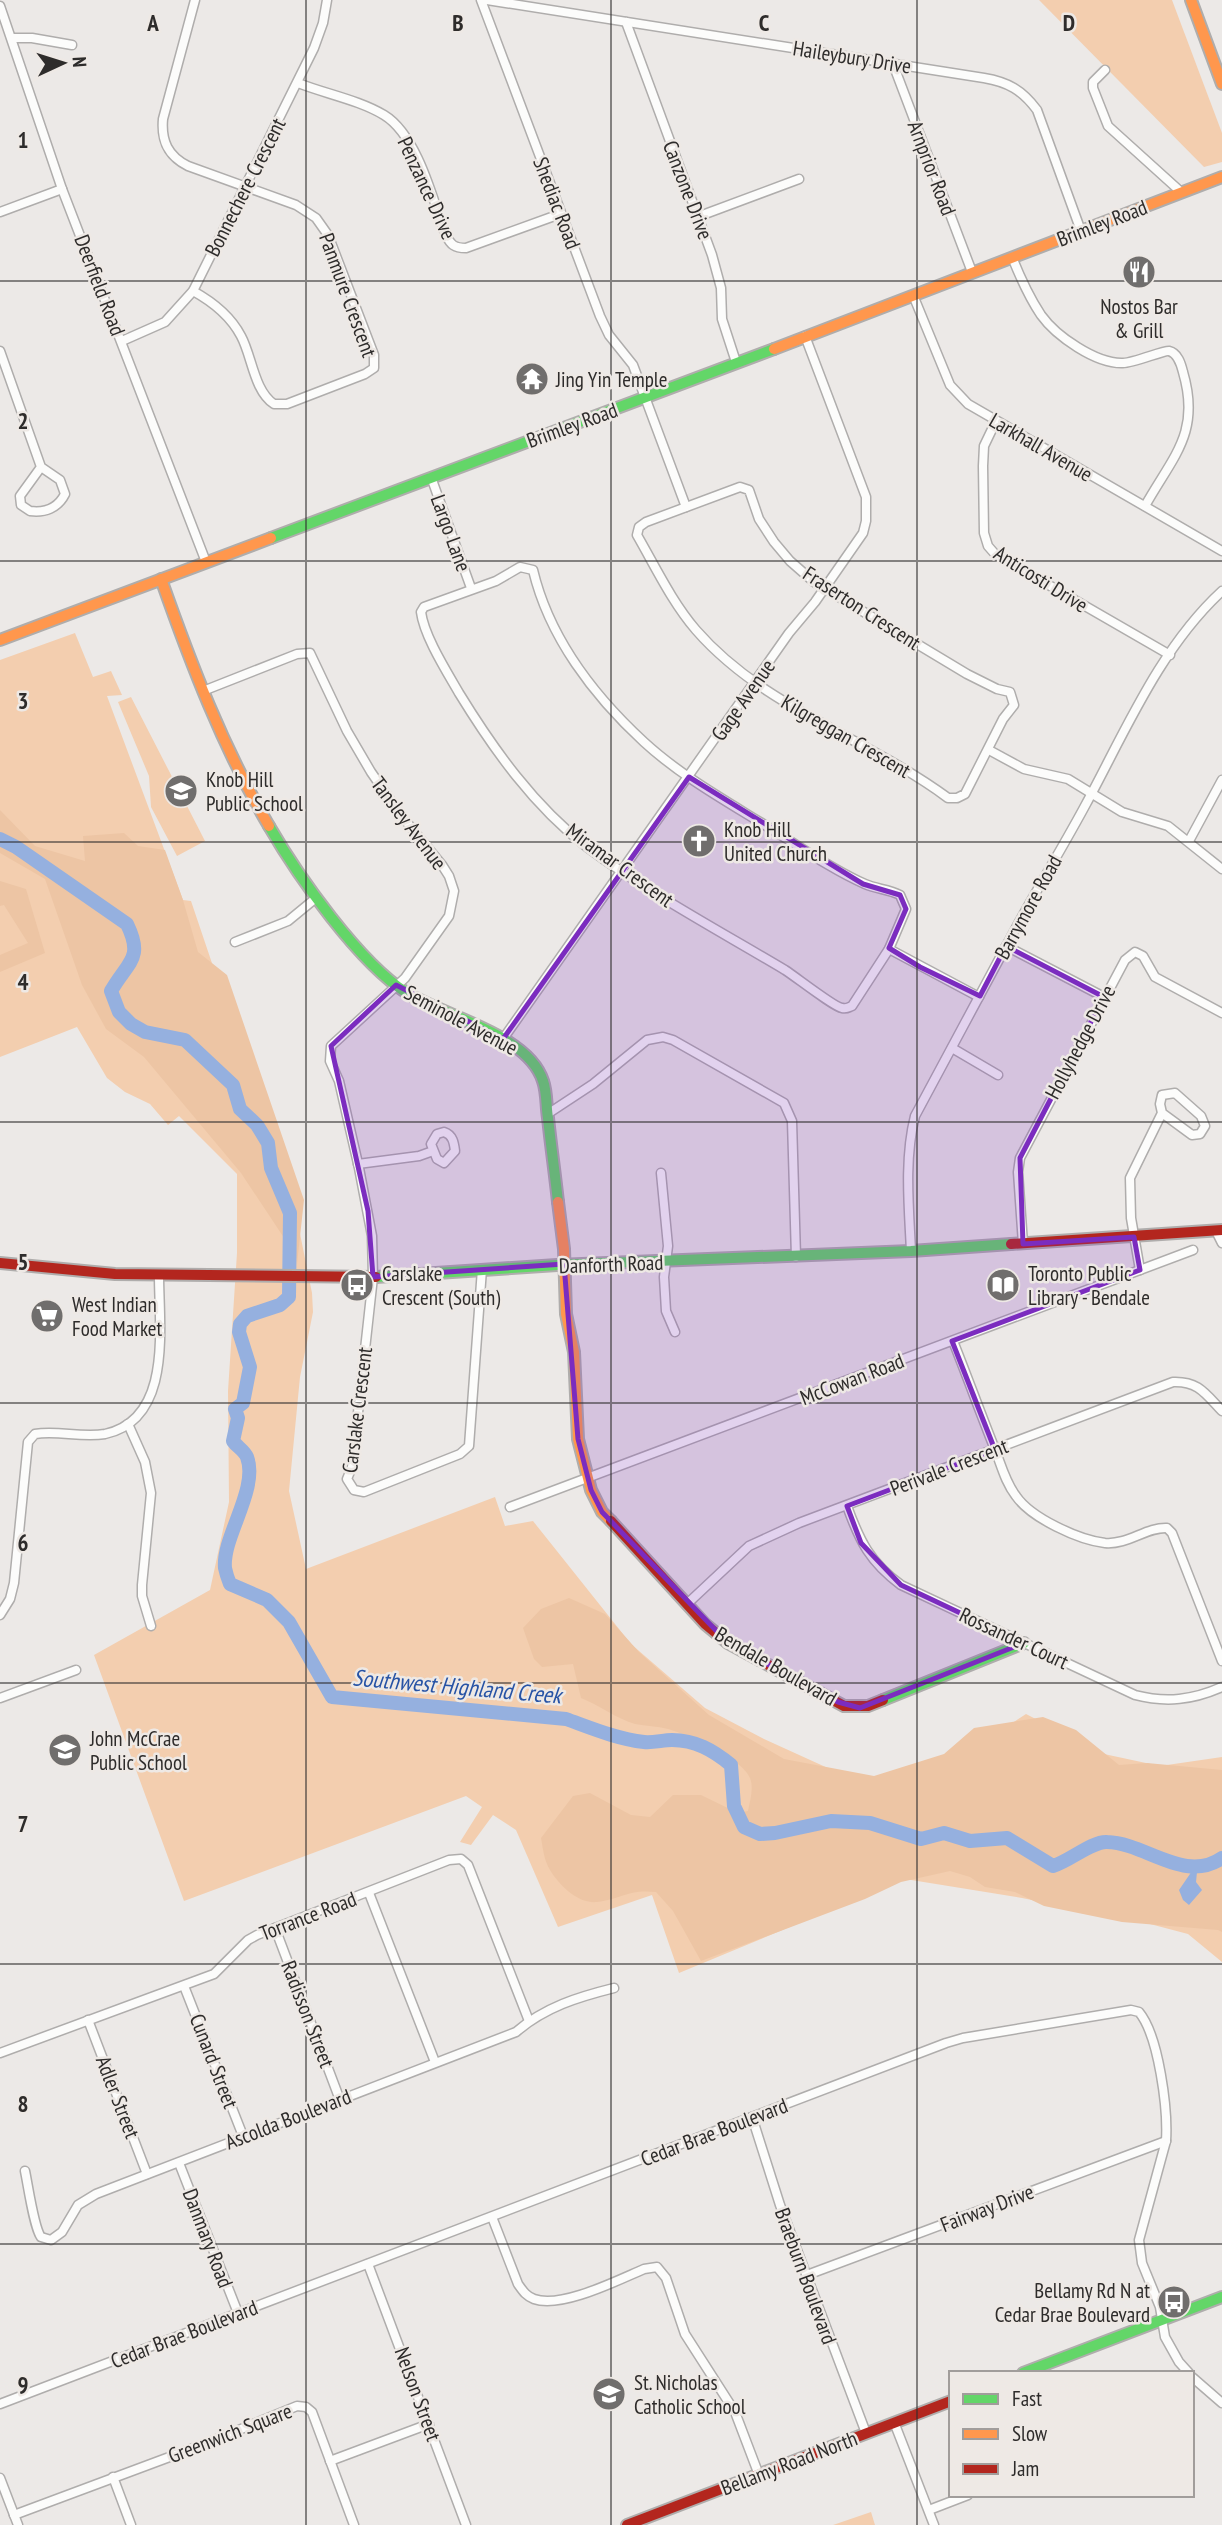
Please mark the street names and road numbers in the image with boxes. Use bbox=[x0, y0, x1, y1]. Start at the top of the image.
street label: Haileybury Drive bbox=[791, 34, 913, 80]
street label: Bonnechere Crescent bbox=[199, 113, 292, 261]
street label: Arnprior Road bbox=[902, 117, 962, 219]
street label: Penzance Drive bbox=[391, 132, 463, 244]
street label: Canzone Drive bbox=[657, 137, 719, 243]
street label: Shediac Road bbox=[527, 153, 587, 253]
street label: Brimley Road bbox=[1053, 193, 1151, 253]
street label: Panmure Crescent bbox=[313, 229, 383, 361]
street label: Deerfield Road bbox=[68, 231, 132, 339]
street label: Brimley Road bbox=[523, 396, 621, 454]
street label: Larkhall Avenue bbox=[984, 407, 1098, 487]
street label: Largo Lane bbox=[425, 491, 477, 575]
street label: Anticosti Drive bbox=[989, 540, 1093, 618]
street label: Fraserton Crescent bbox=[798, 560, 926, 656]
street label: Gage Avenue bbox=[705, 654, 781, 746]
street label: Kilgreggan Crescent bbox=[776, 688, 916, 784]
street label: Tansley Avenue bbox=[365, 771, 453, 875]
street label: Miramar Crescent bbox=[561, 817, 679, 913]
street label: Barrymore Road bbox=[988, 850, 1068, 964]
street label: Seminole Avenue bbox=[400, 979, 522, 1061]
street label: Hollyhedge Drive bbox=[1039, 980, 1121, 1104]
street label: Danforth Road bbox=[558, 1249, 664, 1279]
street label: Carslake Crescent bbox=[336, 1345, 378, 1474]
street label: McCowan Road bbox=[796, 1347, 908, 1411]
street label: Perivale Crescent bbox=[886, 1432, 1012, 1502]
street label: Rossander Court bbox=[955, 1601, 1073, 1675]
street label: Bendale Boulevard bbox=[710, 1620, 842, 1712]
street label: Torrance Road bbox=[256, 1885, 360, 1947]
street label: Radisson Street bbox=[275, 1957, 341, 2072]
street label: Cunard Street bbox=[184, 2010, 244, 2112]
street label: Adler Street bbox=[90, 2052, 146, 2142]
street label: Ascolda Boulevard bbox=[221, 2083, 355, 2155]
street label: Cedar Brae Boulevard bbox=[637, 2092, 791, 2172]
street label: Fairway Drive bbox=[936, 2178, 1038, 2238]
street label: Danmary Road bbox=[177, 2185, 239, 2291]
street label: Braeburn Boulevard bbox=[769, 2204, 843, 2348]
street label: Cedar Brae Boulevard bbox=[107, 2294, 261, 2374]
street label: Nelson Street bbox=[389, 2343, 448, 2445]
street label: Greenwich Square bbox=[164, 2397, 296, 2469]
street label: Bellamy Road North bbox=[717, 2425, 861, 2501]

